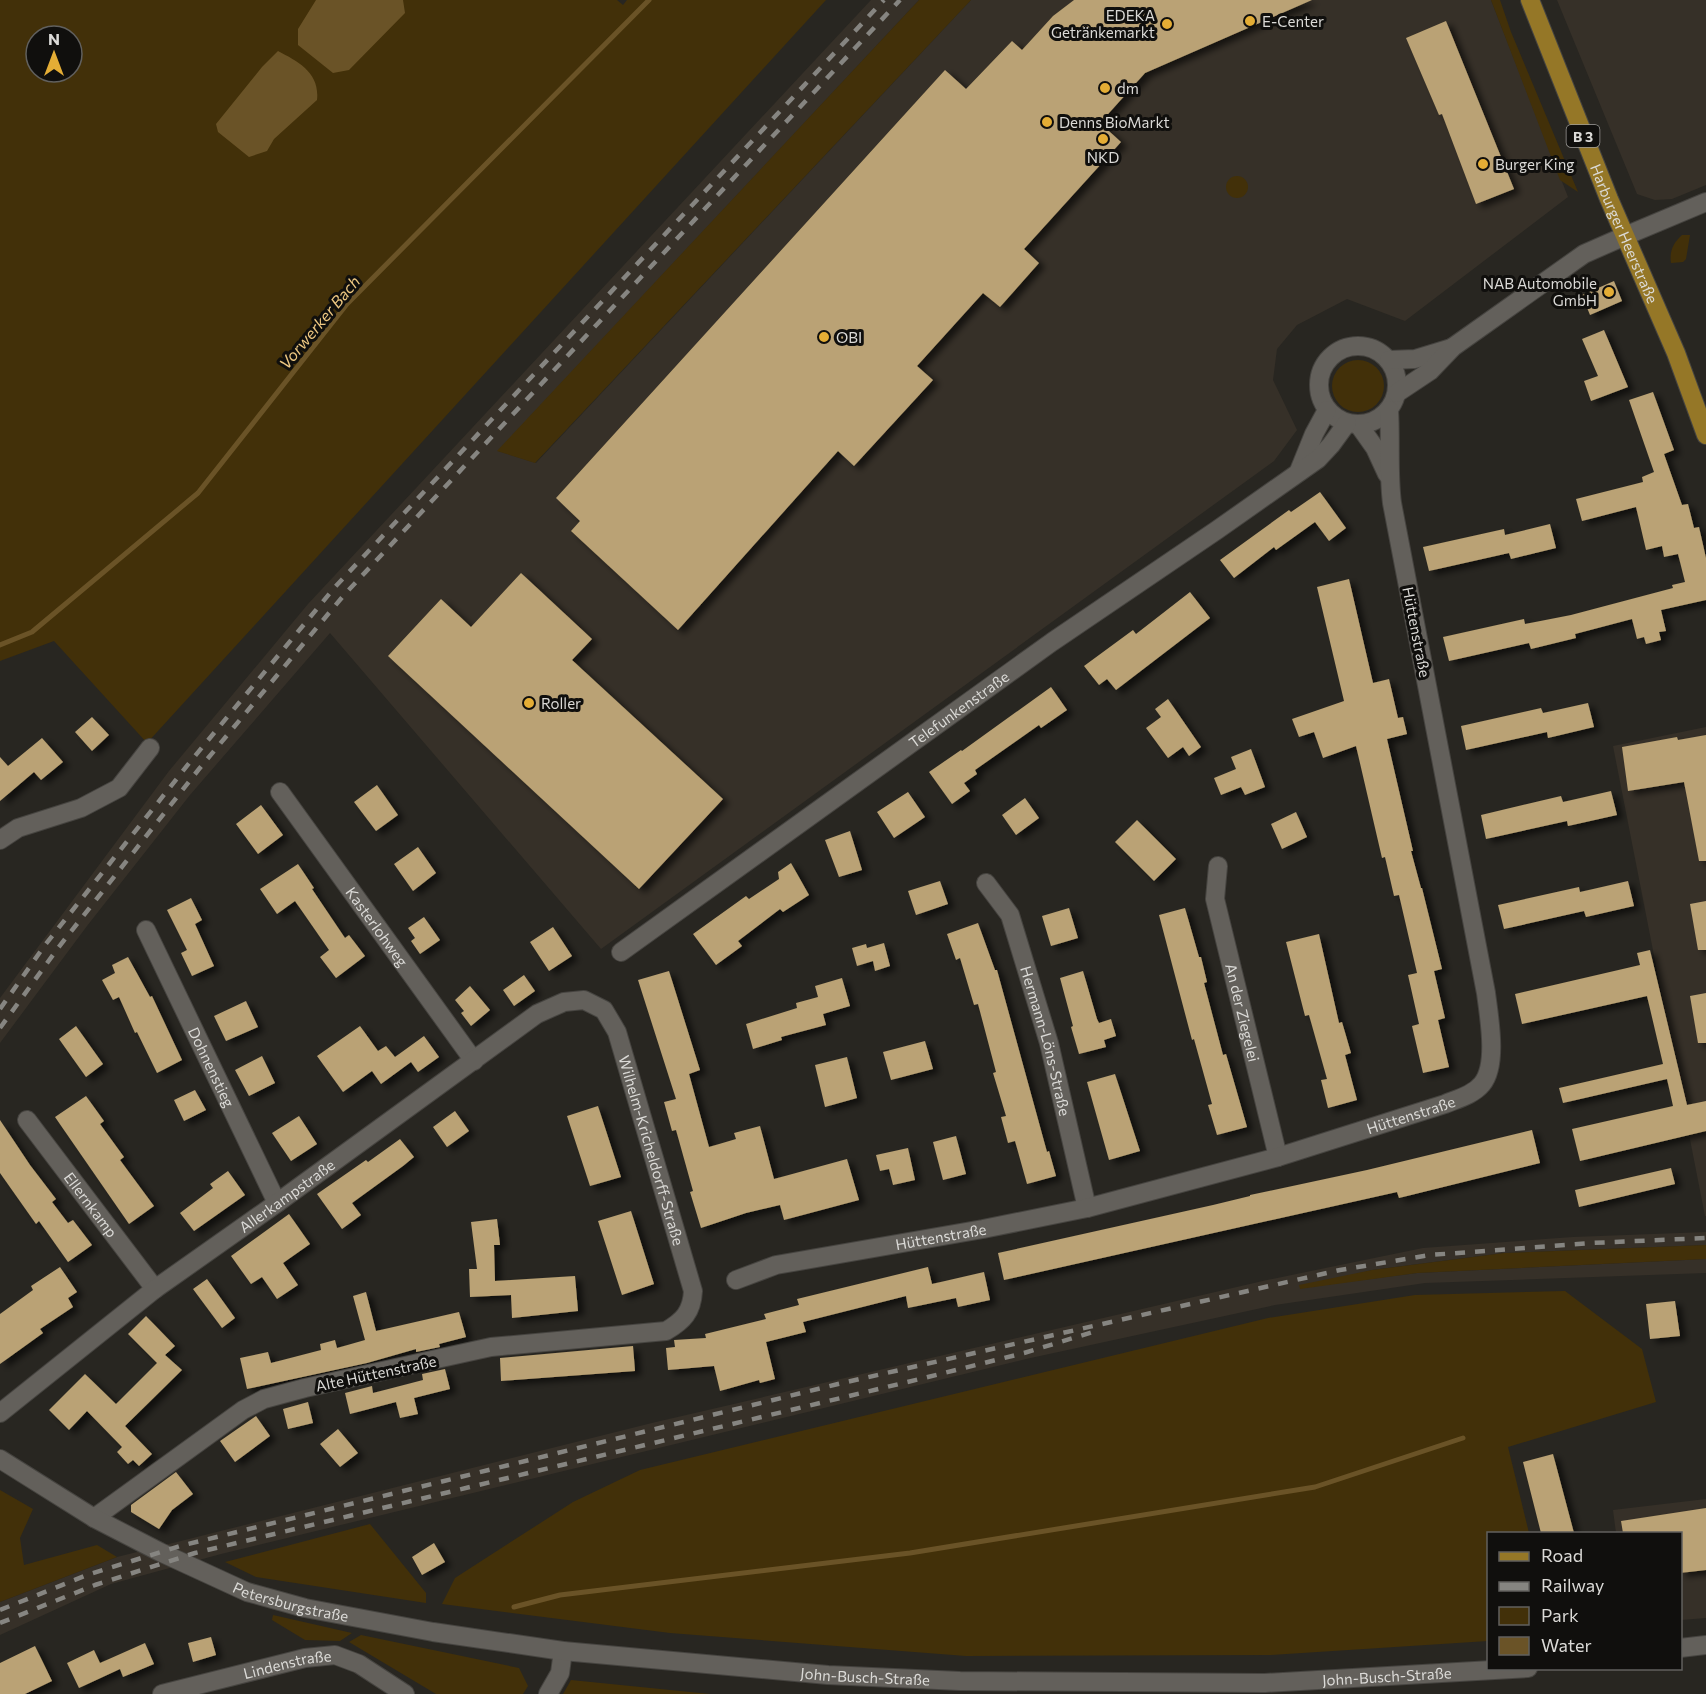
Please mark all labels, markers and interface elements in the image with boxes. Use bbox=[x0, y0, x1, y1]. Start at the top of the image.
place label: EDEKA Getränkemarkt bbox=[1051, 6, 1155, 41]
place label: E-Center bbox=[1262, 12, 1324, 30]
marker: E-Center bbox=[1243, 14, 1257, 28]
marker: EDEKA Getränkemarkt bbox=[1160, 17, 1174, 31]
north arrow bbox=[24, 24, 84, 84]
text: N bbox=[48, 29, 60, 48]
place label: dm bbox=[1117, 79, 1139, 97]
marker: dm bbox=[1098, 81, 1112, 95]
place label: Denns BioMarkt bbox=[1059, 113, 1170, 131]
marker: Denns BioMarkt bbox=[1040, 115, 1054, 129]
road number: B 3 bbox=[1566, 125, 1600, 147]
marker: NKD bbox=[1096, 132, 1110, 146]
place label: NKD bbox=[1087, 148, 1119, 166]
place label: Burger King bbox=[1495, 155, 1574, 173]
marker: Burger King bbox=[1476, 157, 1490, 171]
street label: Harburger Heerstraße bbox=[1587, 161, 1662, 306]
water label: Vorwerker Bach bbox=[275, 272, 363, 372]
place label: NAB Automobile GmbH bbox=[1483, 274, 1597, 309]
marker: NAB Automobile GmbH bbox=[1602, 285, 1616, 299]
place label: OBI bbox=[836, 328, 862, 346]
marker: OBI bbox=[817, 330, 831, 344]
street label: Hüttenstraße bbox=[1399, 585, 1435, 679]
street label: Telefunkenstraße bbox=[905, 667, 1012, 751]
place label: Roller bbox=[541, 694, 581, 712]
marker: Roller bbox=[522, 696, 536, 710]
street label: Kasterlohweg bbox=[342, 883, 412, 970]
street label: An der Ziegelei bbox=[1222, 961, 1263, 1064]
street label: Hermann-Löns-Straße bbox=[1017, 964, 1075, 1118]
street label: Dohnenstieg bbox=[185, 1024, 239, 1110]
street label: Wilhelm-Kricheldorff-Straße bbox=[615, 1053, 688, 1247]
street label: Hüttenstraße bbox=[1364, 1092, 1458, 1137]
street label: Allerkampstraße bbox=[235, 1155, 338, 1236]
street label: Ellernkamp bbox=[61, 1168, 122, 1241]
street label: Hüttenstraße bbox=[894, 1220, 988, 1253]
street label: Alte Hüttenstraße bbox=[314, 1351, 438, 1395]
legend bbox=[1487, 1532, 1682, 1670]
text: Road bbox=[1541, 1544, 1583, 1566]
text: Railway bbox=[1541, 1574, 1604, 1596]
street label: Petersburgstraße bbox=[230, 1578, 350, 1625]
text: Park bbox=[1541, 1604, 1579, 1626]
text: Water bbox=[1541, 1634, 1592, 1656]
street label: Lindenstraße bbox=[241, 1646, 332, 1682]
street label: John-Busch-Straße bbox=[1322, 1663, 1452, 1689]
street label: John-Busch-Straße bbox=[800, 1664, 930, 1689]

